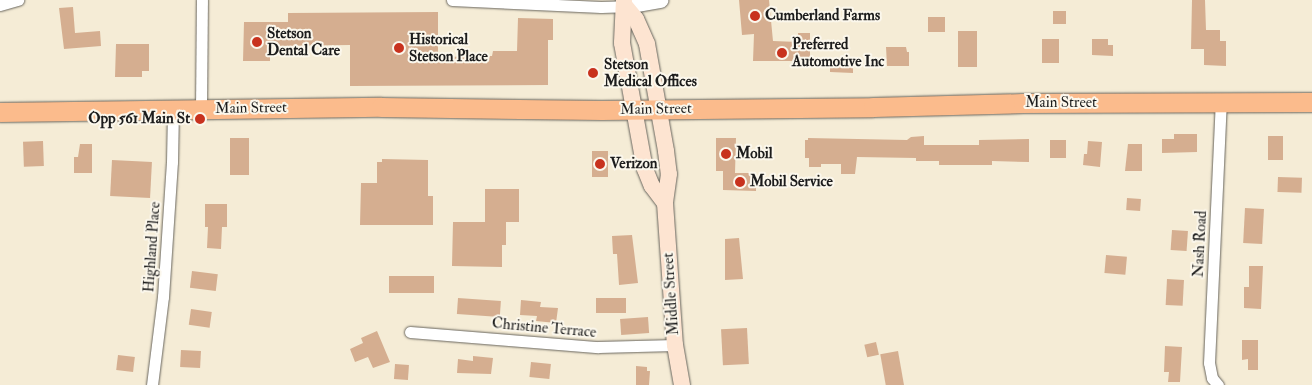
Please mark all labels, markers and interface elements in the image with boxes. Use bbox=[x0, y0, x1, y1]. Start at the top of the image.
place label: Cumberland Farms bbox=[765, 7, 880, 25]
marker: Cumberland Farms bbox=[749, 10, 761, 22]
place label: Stetson Dental Care bbox=[267, 24, 340, 59]
place label: Historical Stetson Place bbox=[409, 30, 488, 65]
place label: Preferred Automotive Inc bbox=[792, 35, 884, 70]
marker: Stetson Dental Care bbox=[251, 36, 263, 48]
marker: Historical Stetson Place bbox=[393, 42, 405, 54]
marker: Preferred Automotive Inc bbox=[776, 47, 788, 59]
place label: Stetson Medical Offices bbox=[604, 55, 697, 90]
marker: Stetson Medical Offices bbox=[586, 66, 600, 80]
street label: Main Street bbox=[1025, 94, 1097, 112]
street label: Main Street bbox=[215, 98, 287, 118]
street label: Main Street bbox=[620, 99, 692, 119]
place label: Opp 561 Main St bbox=[88, 110, 190, 128]
marker: Opp 561 Main St bbox=[194, 113, 206, 125]
place label: Mobil bbox=[736, 145, 773, 163]
marker: Mobil bbox=[720, 148, 732, 160]
place label: Verizon bbox=[610, 155, 657, 173]
marker: Verizon bbox=[594, 158, 606, 170]
place label: Mobil Service bbox=[750, 173, 833, 191]
marker: Mobil Service bbox=[734, 176, 746, 188]
street label: Highland Place bbox=[140, 201, 164, 293]
street label: Nash Road bbox=[1189, 210, 1211, 278]
street label: Middle Street bbox=[659, 252, 683, 336]
street label: Christine Terrace bbox=[491, 314, 597, 342]

